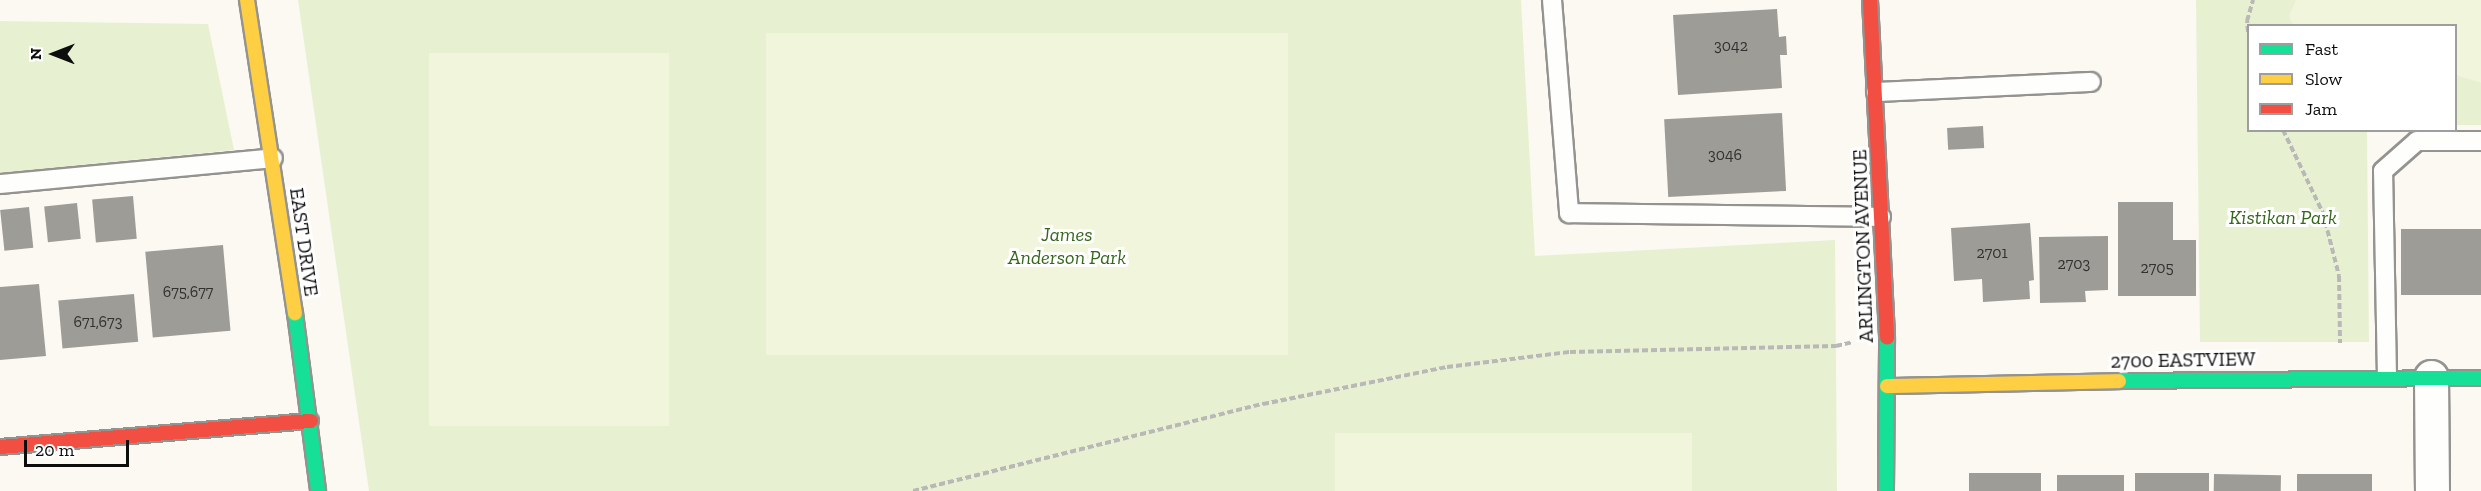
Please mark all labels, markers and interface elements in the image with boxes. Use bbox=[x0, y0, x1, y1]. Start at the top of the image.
north arrow bbox=[24, 24, 84, 84]
legend bbox=[2247, 24, 2457, 132]
house number: 3042 bbox=[1714, 36, 1748, 56]
text: Fast bbox=[2305, 38, 2338, 60]
text: N bbox=[26, 48, 45, 60]
text: Slow bbox=[2305, 68, 2342, 90]
text: Jam bbox=[2305, 98, 2337, 120]
house number: 3046 bbox=[1708, 145, 1742, 165]
street label: ARLINGTON AVENUE bbox=[1848, 149, 1878, 343]
street label: EAST DRIVE bbox=[284, 186, 324, 298]
park label: Kistikan Park bbox=[2229, 205, 2337, 229]
park label: James Anderson Park bbox=[1008, 222, 1126, 269]
house number: 2701 bbox=[1976, 243, 2008, 263]
house number: 2703 bbox=[2058, 254, 2090, 274]
house number: 2705 bbox=[2140, 258, 2174, 278]
house number: 675,677 bbox=[163, 282, 213, 302]
house number: 671,673 bbox=[74, 312, 122, 332]
street label: 2700 EASTVIEW bbox=[2110, 347, 2256, 373]
scale bar bbox=[27, 428, 132, 466]
text: 20 m bbox=[35, 439, 74, 461]

